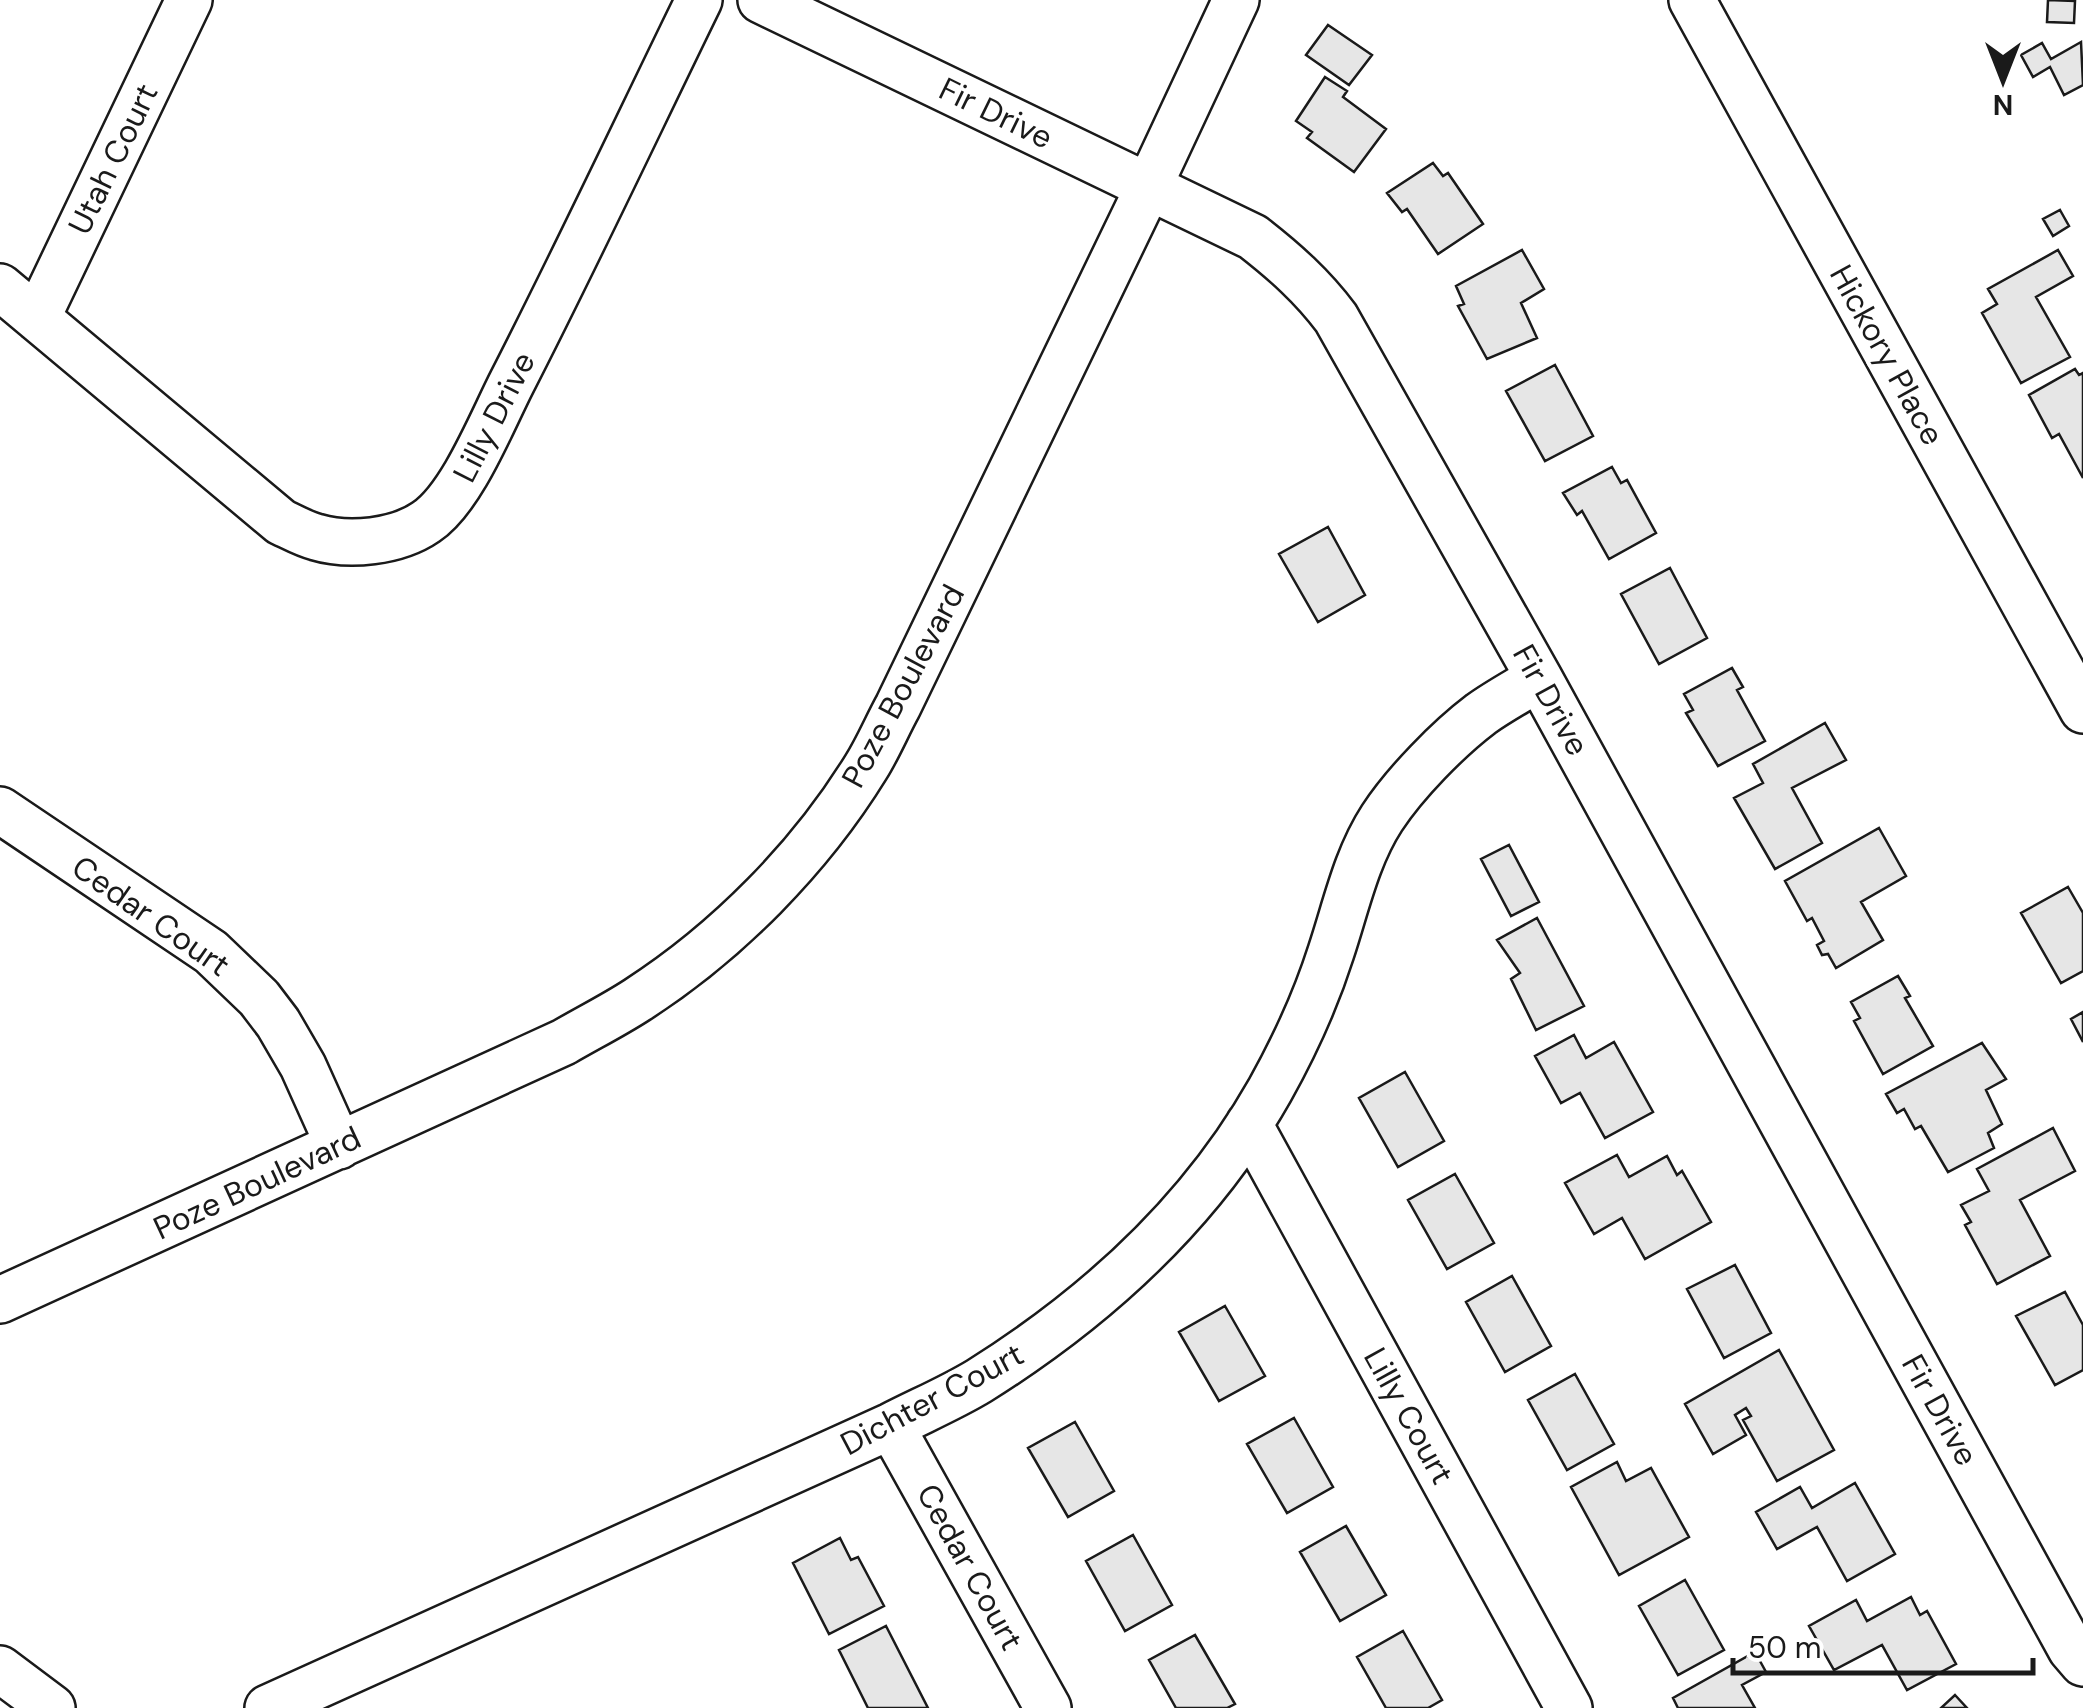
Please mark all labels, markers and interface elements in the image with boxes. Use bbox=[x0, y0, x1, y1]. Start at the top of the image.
north arrow bbox=[1953, 30, 2053, 130]
street label: Fir Drive bbox=[932, 68, 1060, 158]
street label: Utah Court bbox=[59, 77, 167, 241]
text: N bbox=[1993, 86, 2013, 123]
street label: Hickory Place bbox=[1820, 258, 1954, 452]
street label: Lilly Drive bbox=[443, 345, 545, 489]
street label: Poze Boulevard bbox=[832, 577, 974, 795]
street label: Fir Drive bbox=[1503, 637, 1599, 763]
street label: Cedar Court bbox=[64, 846, 238, 986]
street label: Poze Boulevard bbox=[147, 1117, 367, 1249]
street label: Dichter Court bbox=[833, 1333, 1031, 1465]
street label: Lilly Court bbox=[1354, 1340, 1464, 1492]
street label: Fir Drive bbox=[1892, 1347, 1988, 1473]
street label: Cedar Court bbox=[907, 1477, 1033, 1657]
scale bar bbox=[1733, 1613, 2033, 1675]
text: 50 m bbox=[1748, 1628, 1822, 1667]

